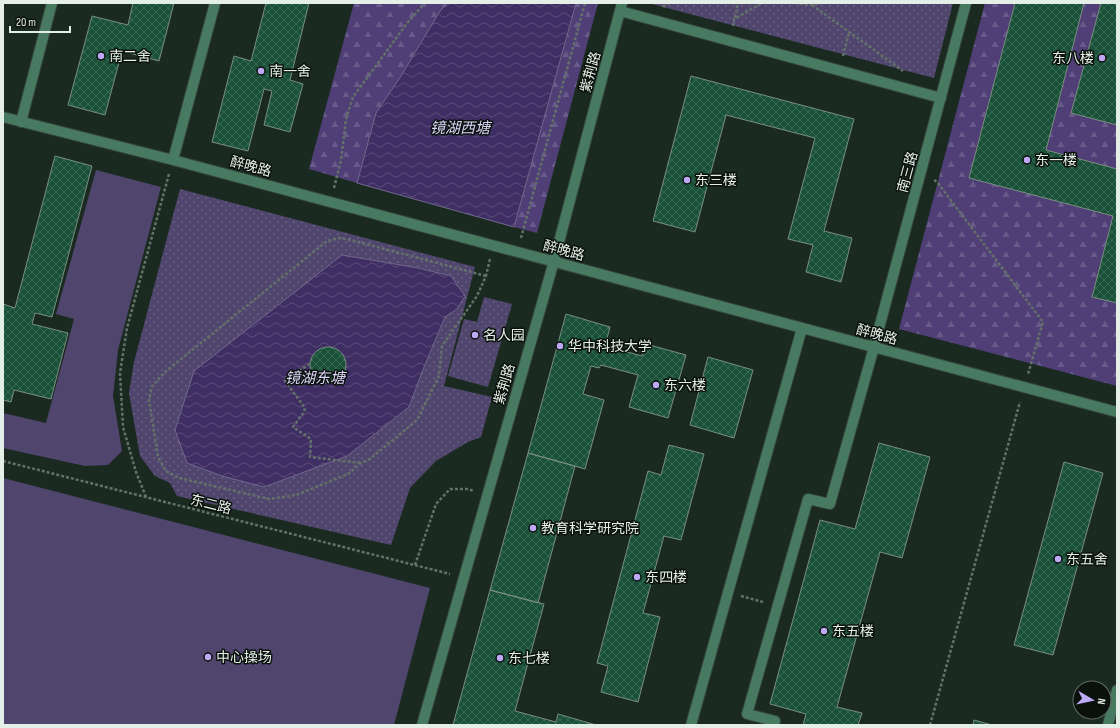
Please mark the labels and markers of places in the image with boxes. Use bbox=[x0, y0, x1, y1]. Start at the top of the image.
place label: 南二舍 bbox=[109, 48, 151, 65]
place label: 东八楼 bbox=[1052, 50, 1094, 67]
marker: 南二舍 bbox=[96, 51, 106, 61]
marker: 东八楼 bbox=[1097, 53, 1107, 63]
place label: 南一舍 bbox=[269, 63, 311, 80]
marker: 南一舍 bbox=[256, 66, 266, 76]
place label: 东一楼 bbox=[1035, 152, 1077, 169]
marker: 东一楼 bbox=[1022, 155, 1032, 165]
place label: 东三楼 bbox=[695, 172, 737, 189]
marker: 东三楼 bbox=[682, 175, 692, 185]
place label: 名人园 bbox=[483, 327, 525, 344]
marker: 名人园 bbox=[470, 330, 480, 340]
place label: 华中科技大学 bbox=[568, 338, 652, 355]
marker: 华中科技大学 bbox=[555, 341, 565, 351]
place label: 东六楼 bbox=[664, 377, 706, 394]
marker: 东六楼 bbox=[651, 380, 661, 390]
place label: 教育科学研究院 bbox=[541, 520, 639, 537]
marker: 教育科学研究院 bbox=[528, 523, 538, 533]
place label: 东五舍 bbox=[1066, 551, 1108, 568]
marker: 东五舍 bbox=[1053, 554, 1063, 564]
place label: 东四楼 bbox=[645, 569, 687, 586]
marker: 东四楼 bbox=[632, 572, 642, 582]
place label: 东五楼 bbox=[832, 623, 874, 640]
marker: 东五楼 bbox=[819, 626, 829, 636]
place label: 中心操场 bbox=[216, 649, 272, 666]
place label: 东七楼 bbox=[508, 650, 550, 667]
marker: 中心操场 bbox=[203, 652, 213, 662]
marker: 东七楼 bbox=[495, 653, 505, 663]

